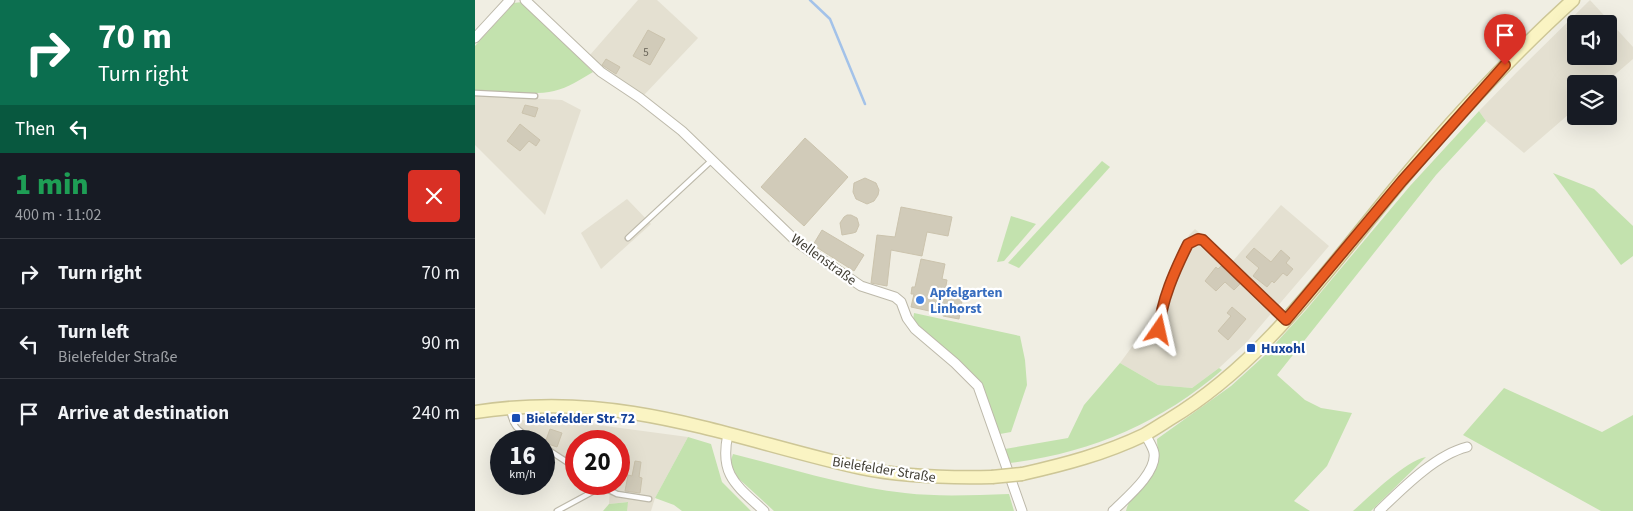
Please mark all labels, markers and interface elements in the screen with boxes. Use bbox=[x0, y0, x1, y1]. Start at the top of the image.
text: 70 m bbox=[98, 12, 172, 62]
pin bbox=[1484, 14, 1526, 65]
map controls bbox=[1567, 15, 1617, 125]
button: sound bbox=[1567, 15, 1617, 65]
icon: right bbox=[15, 20, 80, 85]
icon: arrive bbox=[1491, 21, 1519, 49]
house number: 5 bbox=[643, 45, 649, 60]
text: Turn right bbox=[98, 58, 188, 90]
button: layers bbox=[1567, 75, 1617, 125]
icon: left bbox=[65, 115, 93, 143]
text: Then bbox=[15, 116, 55, 143]
text: 1 min bbox=[15, 163, 89, 206]
button: close bbox=[408, 170, 460, 222]
text: 400 m · 11:02 bbox=[15, 204, 102, 226]
street label: Wellenstraße bbox=[787, 229, 860, 290]
icon: right bbox=[15, 260, 43, 288]
text: Turn right bbox=[58, 260, 142, 287]
text: 70 m bbox=[422, 260, 460, 287]
place label: Apfelgarten Linhorst bbox=[929, 283, 1002, 319]
marker: Apfelgarten Linhorst bbox=[914, 294, 926, 306]
position arrow bbox=[1132, 303, 1184, 355]
text: Turn left bbox=[58, 319, 129, 346]
icon: left bbox=[15, 330, 43, 358]
text: 90 m bbox=[422, 330, 460, 357]
place label: Huxohl bbox=[1261, 339, 1305, 359]
marker: Huxohl bbox=[1245, 342, 1257, 354]
text: Bielefelder Straße bbox=[58, 346, 177, 368]
icon: arrive bbox=[15, 400, 43, 428]
text: Arrive at destination bbox=[58, 400, 229, 427]
text: 240 m bbox=[412, 400, 460, 427]
place label: Bielefelder Str. 72 bbox=[526, 409, 635, 429]
marker: Bielefelder Str. 72 bbox=[510, 412, 522, 424]
speed limit sign: 20 bbox=[565, 430, 630, 495]
text: 16 bbox=[509, 438, 536, 474]
street label: Bielefelder Straße bbox=[831, 452, 937, 488]
text: km/h bbox=[509, 466, 536, 483]

